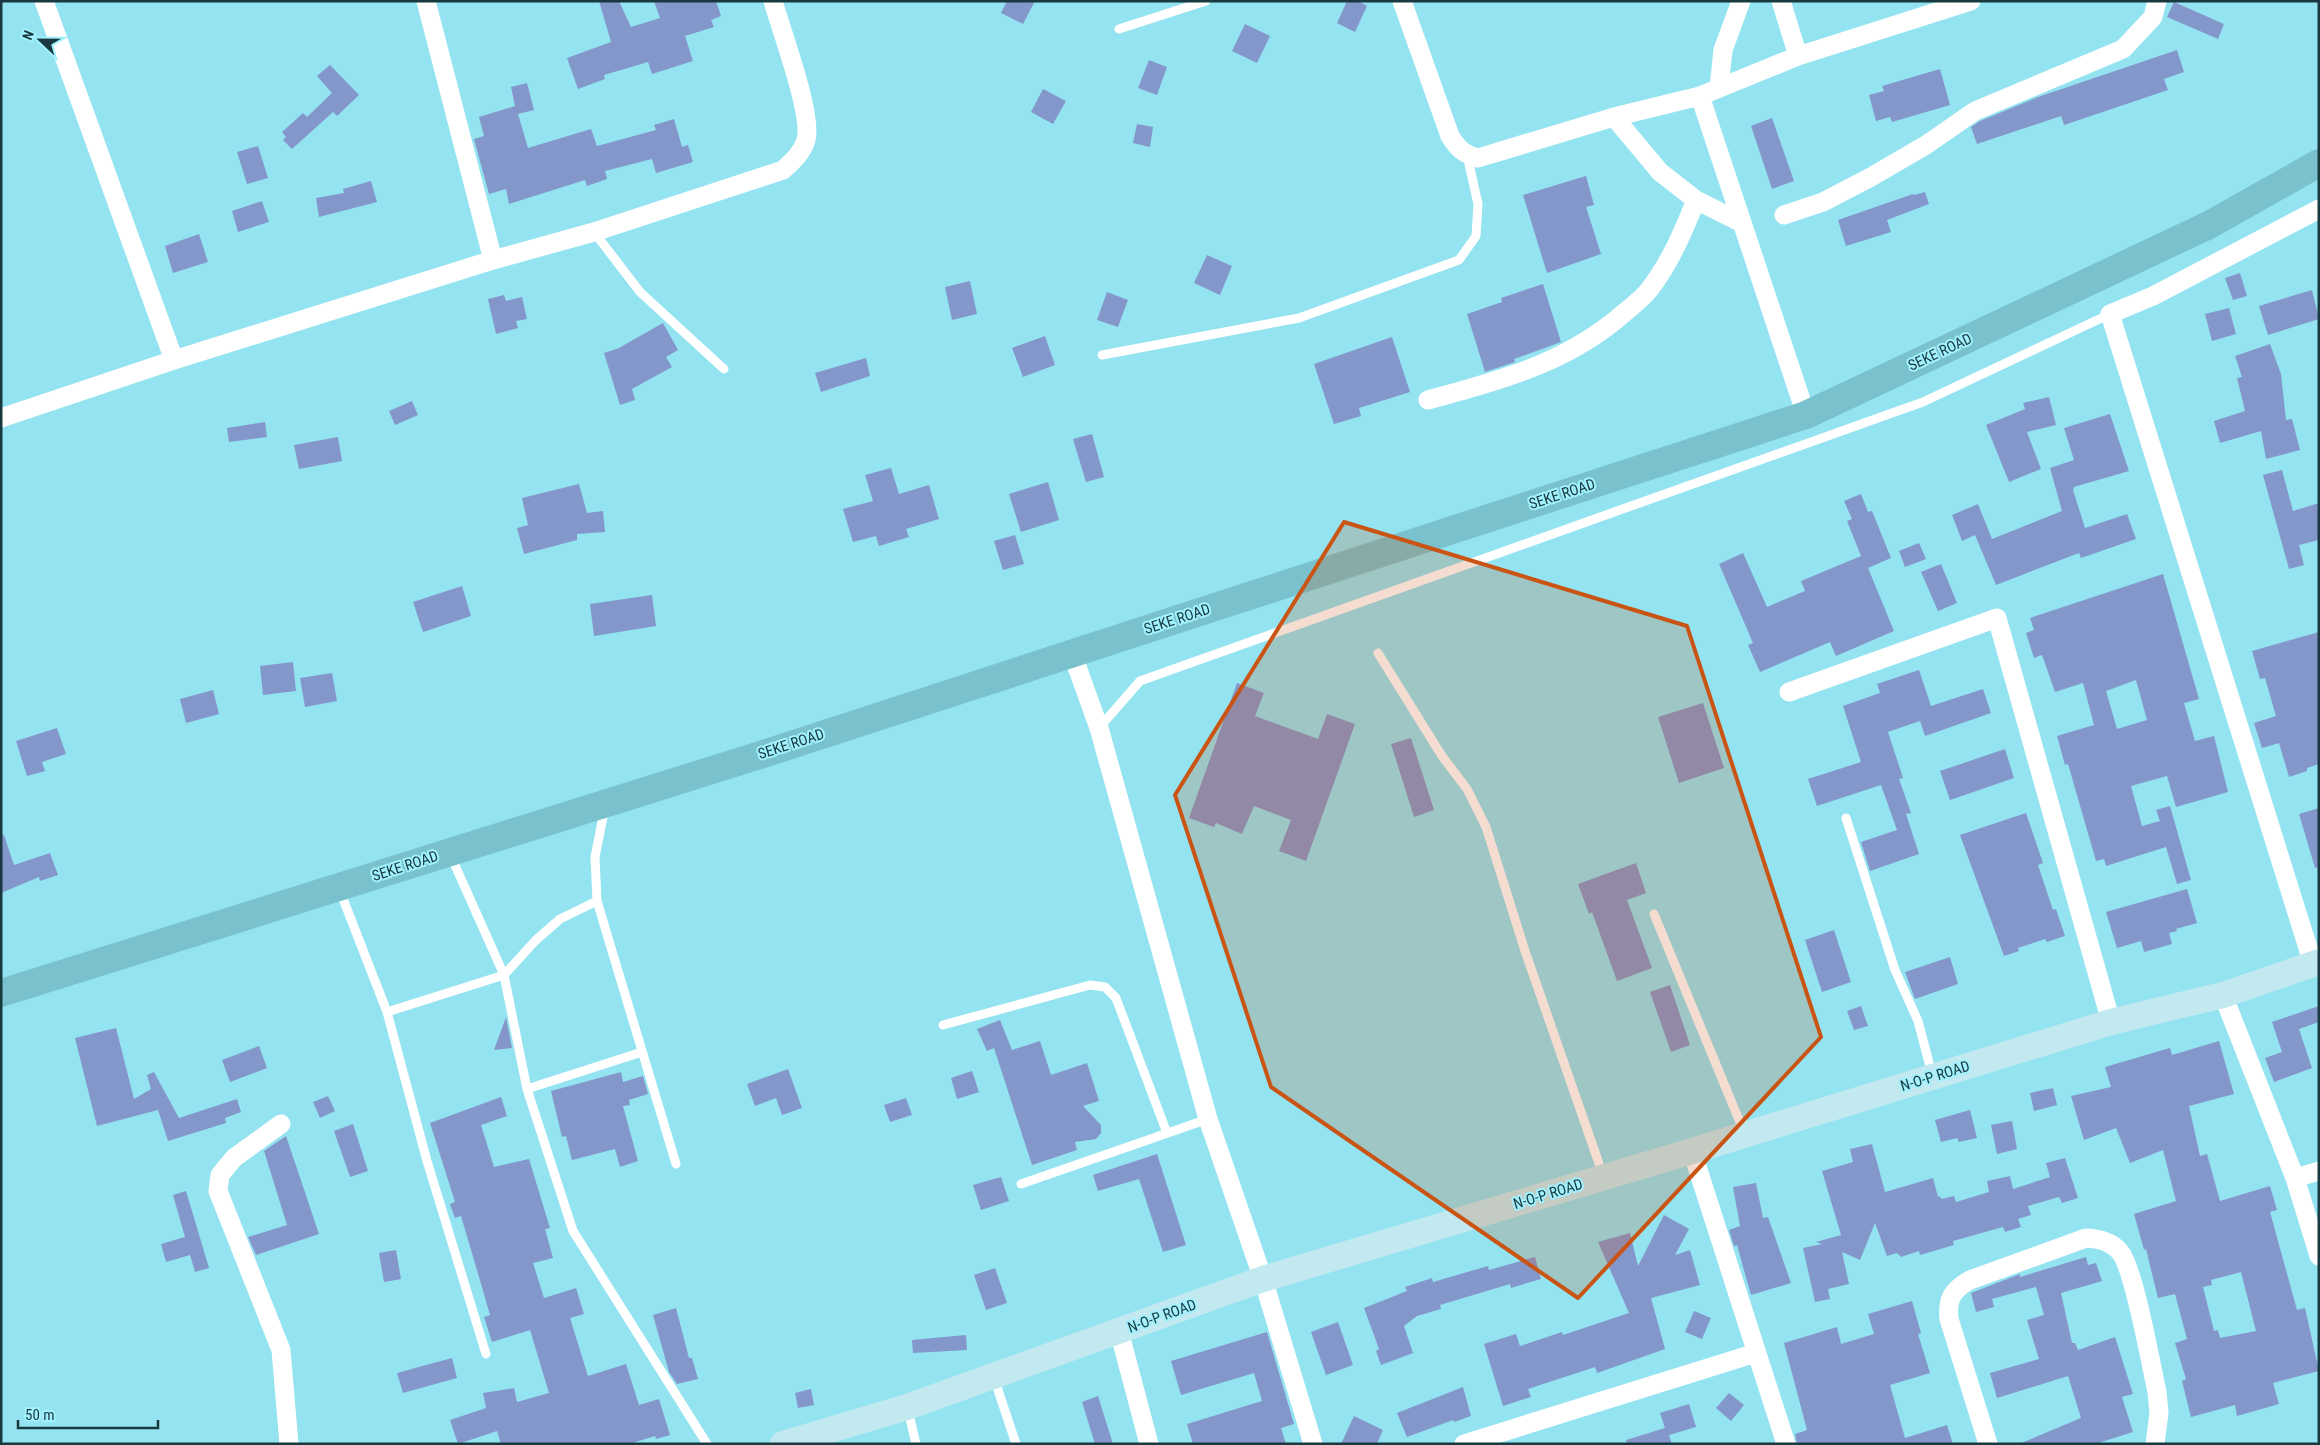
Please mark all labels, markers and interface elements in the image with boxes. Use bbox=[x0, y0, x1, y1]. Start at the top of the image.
north arrow bbox=[15, 15, 65, 65]
text: N bbox=[19, 28, 37, 42]
street label: SEKE ROAD bbox=[1905, 329, 1975, 375]
street label: SEKE ROAD bbox=[1527, 475, 1597, 513]
street label: SEKE ROAD bbox=[1142, 600, 1212, 638]
street label: SEKE ROAD bbox=[756, 725, 826, 763]
street label: SEKE ROAD bbox=[370, 847, 440, 885]
street label: N-O-P ROAD bbox=[1898, 1057, 1972, 1095]
street label: N-O-P ROAD bbox=[1511, 1175, 1585, 1213]
street label: N-O-P ROAD bbox=[1125, 1295, 1199, 1337]
scale bar bbox=[18, 1398, 158, 1430]
text: 50 m bbox=[25, 1406, 55, 1424]

